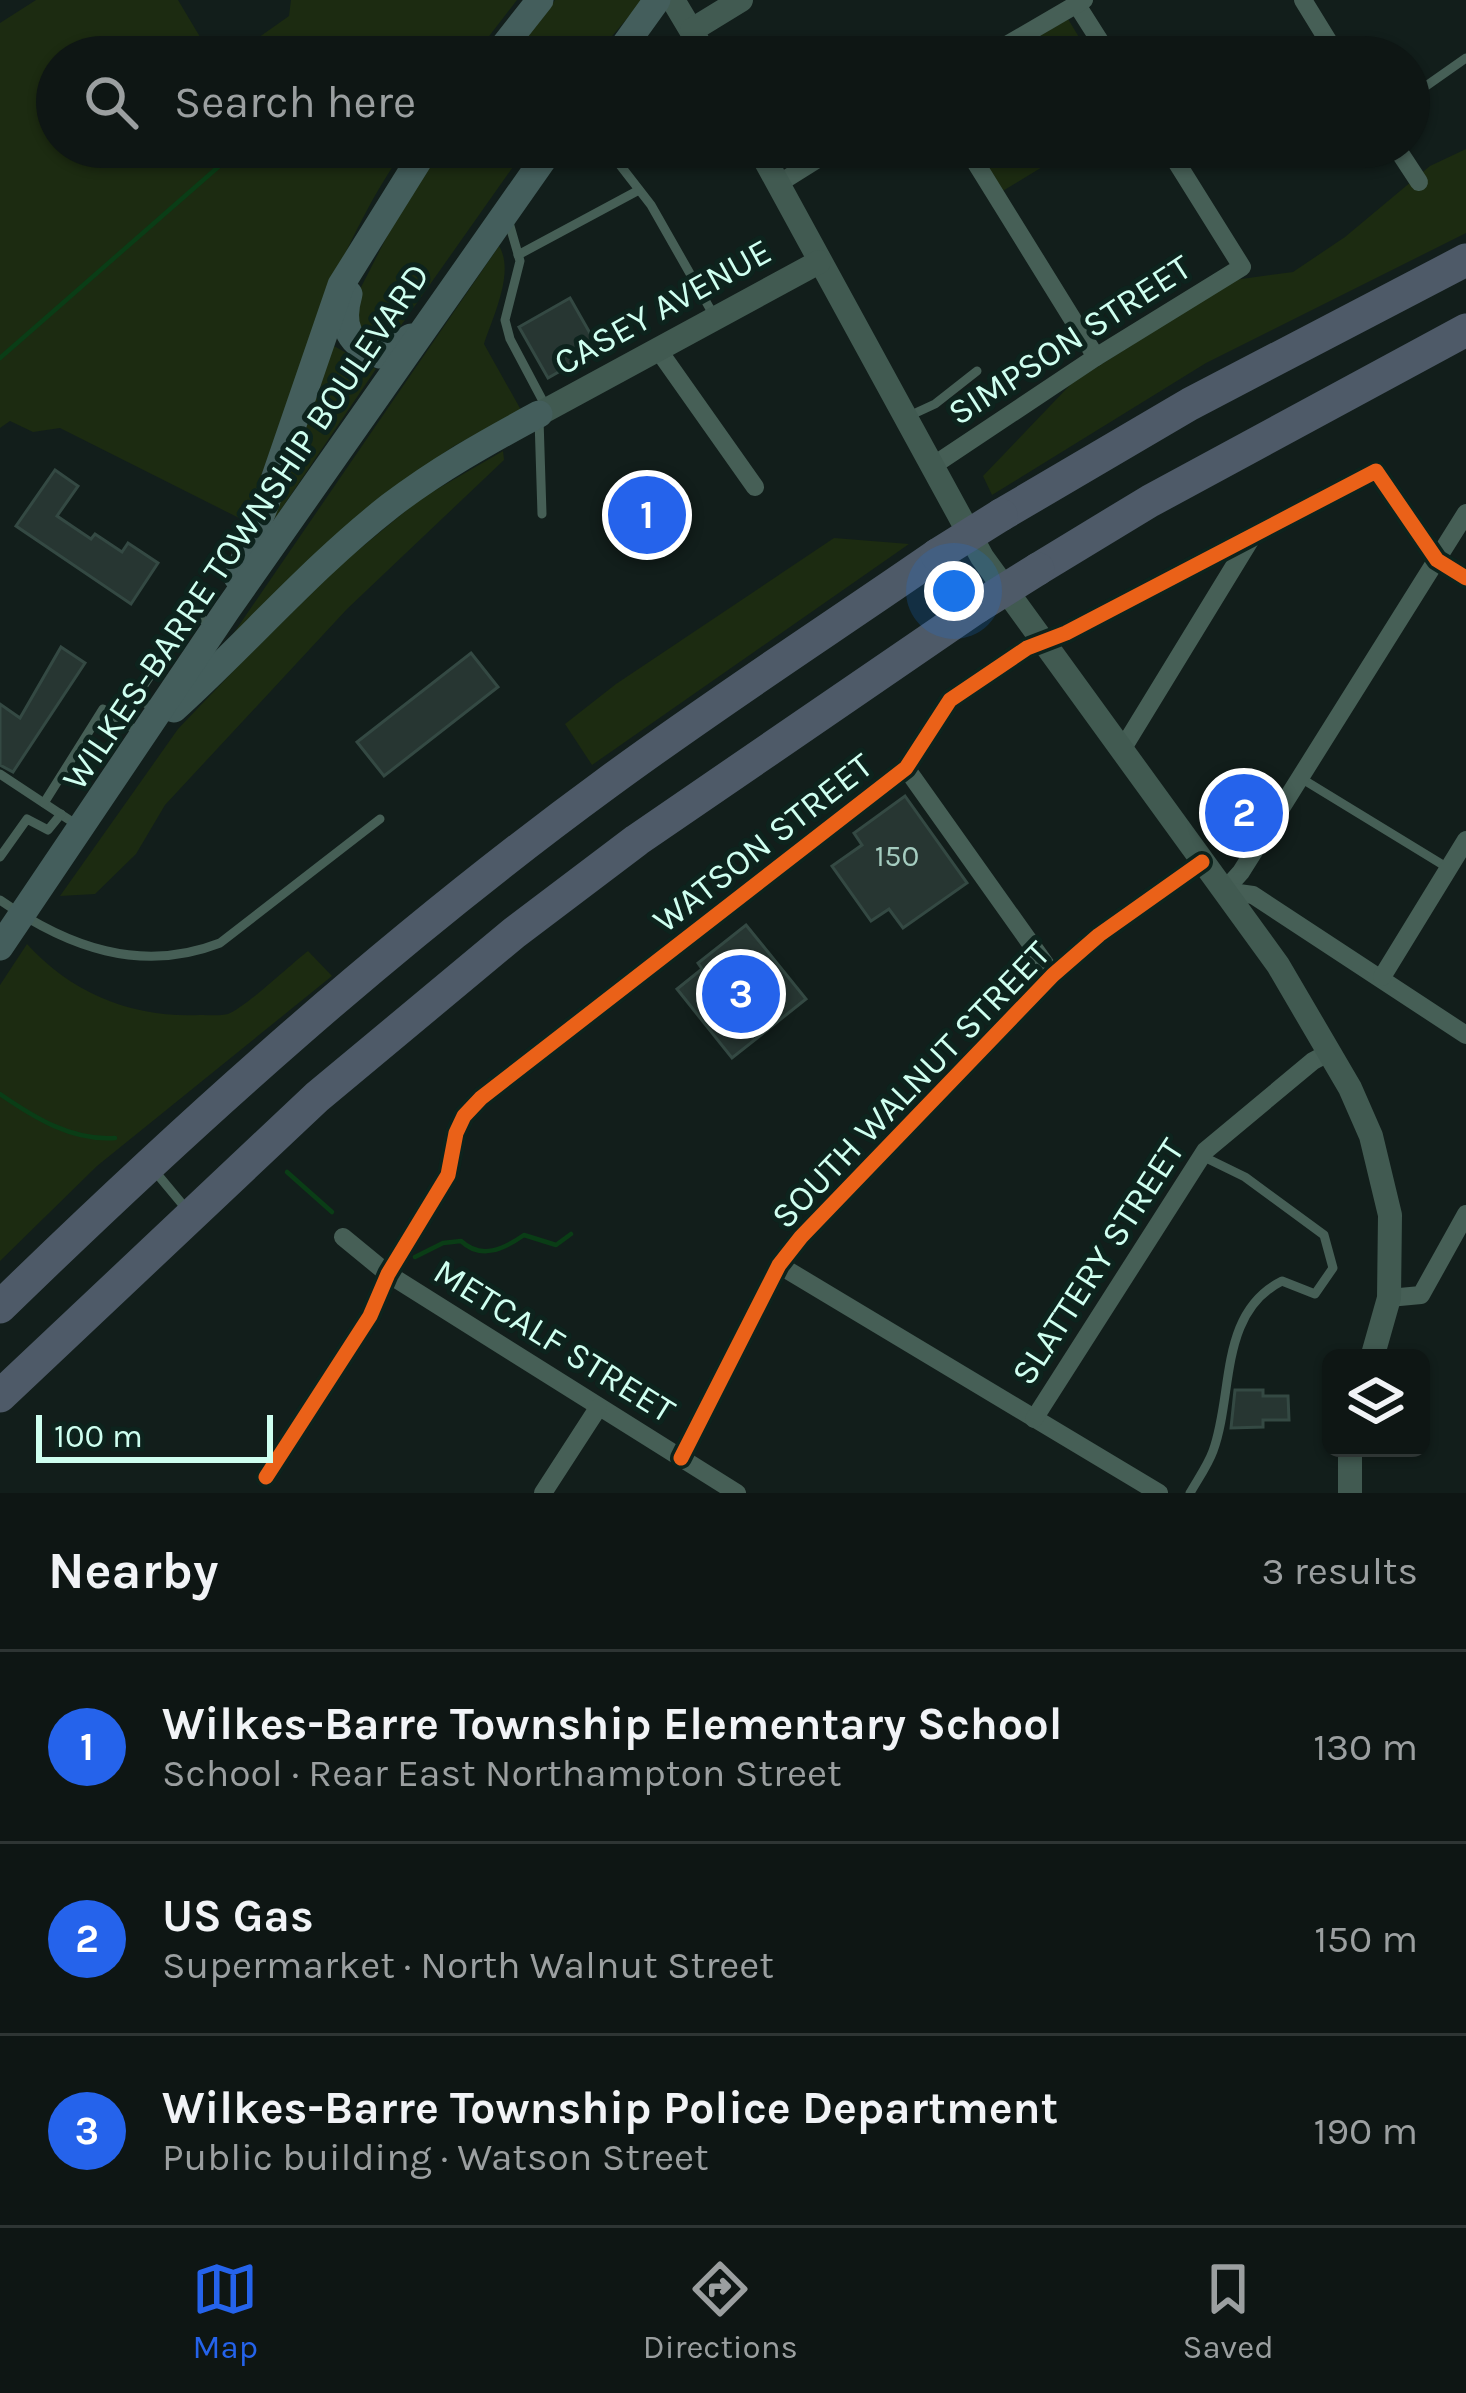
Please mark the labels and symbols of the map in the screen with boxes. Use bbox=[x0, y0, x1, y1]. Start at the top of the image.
street label: CASEY AVENUE bbox=[547, 230, 778, 384]
street label: SIMPSON STREET bbox=[940, 246, 1199, 434]
street label: WILKES-BARRE TOWNSHIP BOULEVARD bbox=[53, 255, 438, 798]
pin: 1 bbox=[608, 470, 686, 560]
your location bbox=[924, 561, 984, 621]
street label: WATSON STREET bbox=[645, 744, 881, 941]
pin: 2 bbox=[1205, 768, 1283, 858]
house number: 150 bbox=[875, 838, 919, 874]
street label: SOUTH WALNUT STREET bbox=[763, 932, 1059, 1237]
pin: 3 bbox=[702, 949, 780, 1039]
street label: SLATTERY STREET bbox=[1003, 1131, 1193, 1392]
street label: METCALF STREET bbox=[426, 1250, 683, 1432]
scale bar bbox=[36, 1409, 273, 1462]

